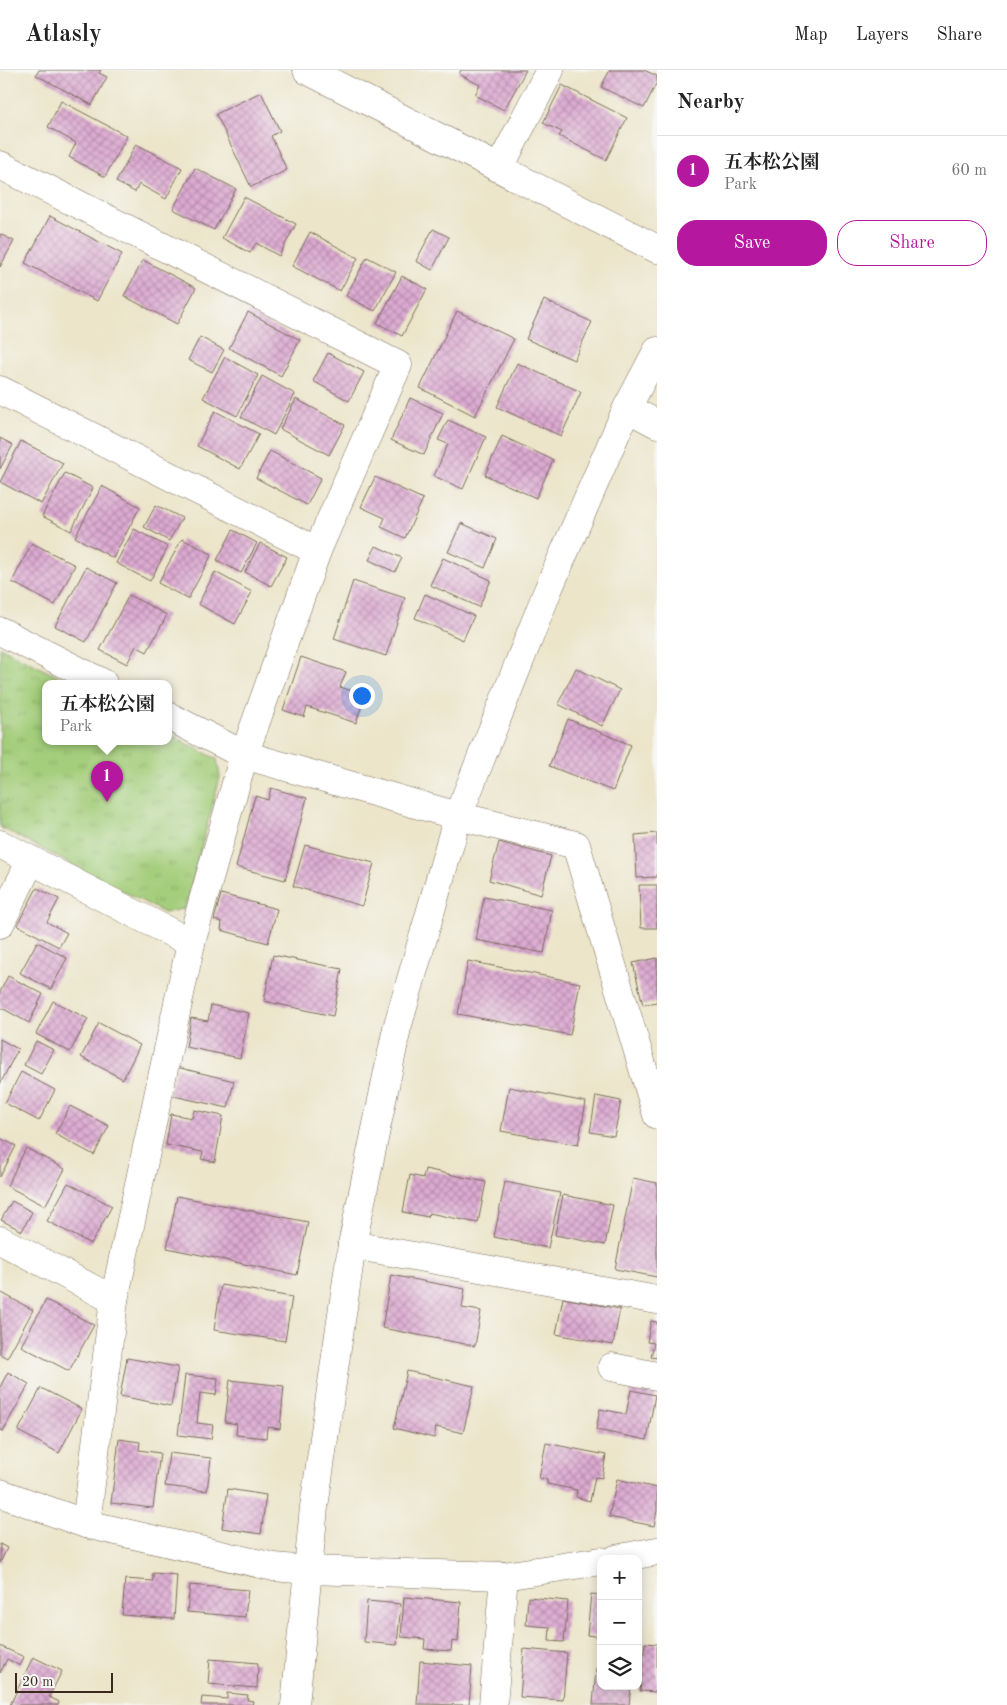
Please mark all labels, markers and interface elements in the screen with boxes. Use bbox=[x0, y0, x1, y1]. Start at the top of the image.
text: Atlasly bbox=[25, 23, 102, 47]
text: Map bbox=[794, 26, 828, 44]
text: Layers bbox=[856, 26, 908, 44]
text: Share bbox=[936, 26, 982, 44]
text: Nearby bbox=[677, 92, 745, 113]
text: 五本松公園 bbox=[724, 154, 819, 173]
text: 1 bbox=[688, 163, 698, 179]
text: 60 m bbox=[951, 163, 987, 179]
text: Park bbox=[724, 177, 757, 193]
button: Save bbox=[677, 220, 827, 266]
button: Share bbox=[837, 220, 987, 266]
popup bbox=[42, 680, 172, 745]
your location bbox=[349, 683, 375, 709]
text: 五本松公園 bbox=[59, 696, 155, 715]
text: Park bbox=[59, 719, 92, 735]
pin: 1 bbox=[91, 761, 123, 802]
map controls bbox=[597, 1555, 642, 1690]
button: + bbox=[597, 1555, 642, 1600]
button: − bbox=[597, 1600, 642, 1645]
button: layers bbox=[597, 1645, 642, 1690]
scale bar bbox=[15, 1670, 112, 1693]
text: 20 m bbox=[22, 1675, 53, 1689]

